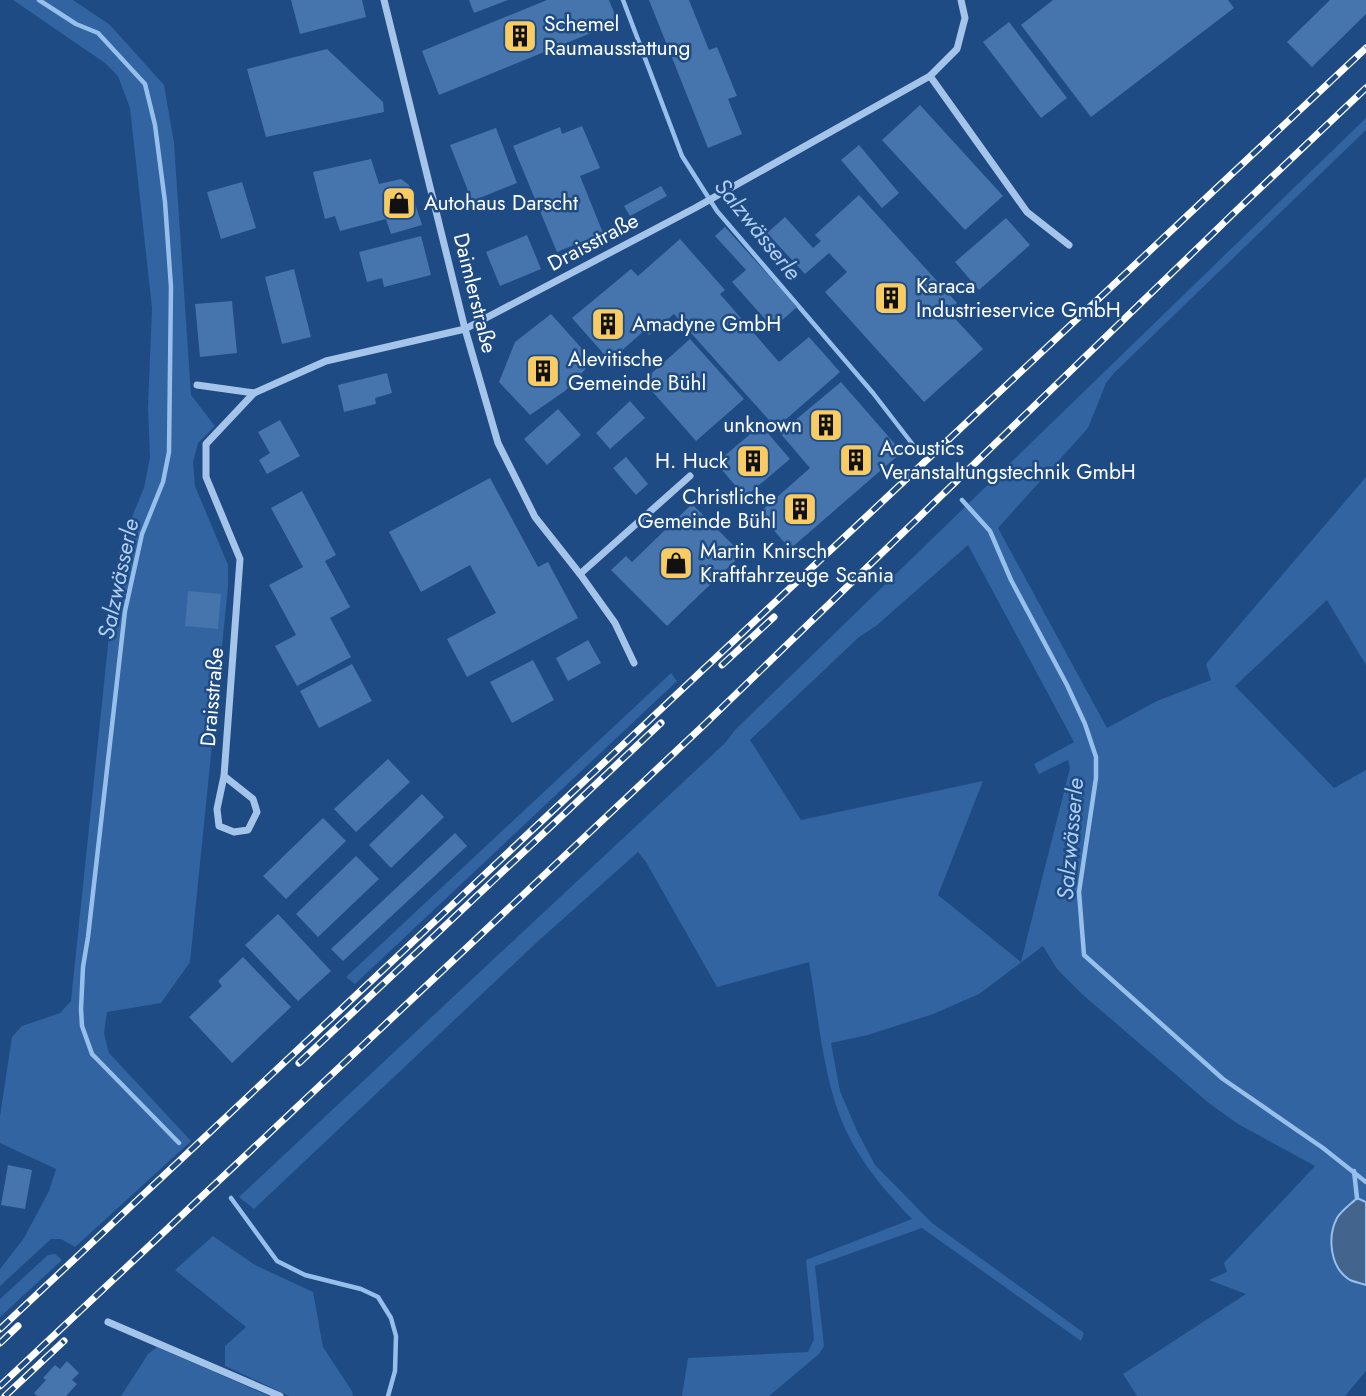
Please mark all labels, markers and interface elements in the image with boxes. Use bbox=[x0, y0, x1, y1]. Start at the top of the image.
place label: Schemel Raumausstattung bbox=[544, 9, 691, 63]
building icon: Schemel Raumausstattung bbox=[501, 17, 539, 55]
water label: Salzwässerle bbox=[706, 171, 810, 288]
shop icon: Autohaus Darscht bbox=[380, 184, 418, 222]
place label: Autohaus Darscht bbox=[424, 188, 578, 218]
street label: Draisstraße bbox=[542, 205, 644, 278]
street label: Daimlerstraße bbox=[446, 230, 504, 356]
place label: Karaca Industrieservice GmbH bbox=[916, 271, 1121, 325]
building icon: Karaca Industrieservice GmbH bbox=[872, 279, 910, 317]
building icon: Amadyne GmbH bbox=[589, 305, 627, 343]
place label: Amadyne GmbH bbox=[632, 309, 781, 339]
place label: Alevitische Gemeinde Bühl bbox=[568, 344, 706, 398]
building icon: Alevitische Gemeinde Bühl bbox=[524, 352, 562, 390]
building icon: unknown bbox=[807, 406, 845, 444]
place label: unknown bbox=[723, 410, 802, 440]
place label: Acoustics Veranstaltungstechnik GmbH bbox=[880, 433, 1136, 487]
building icon: Acoustics Veranstaltungstechnik GmbH bbox=[837, 441, 875, 479]
building icon: H. Huck bbox=[734, 442, 772, 480]
place label: H. Huck bbox=[655, 446, 729, 476]
place label: Christliche Gemeinde Bühl bbox=[638, 482, 776, 536]
building icon: Christliche Gemeinde Bühl bbox=[781, 490, 819, 528]
water label: Salzwässerle bbox=[89, 515, 147, 642]
place label: Martin Knirsch Kraftfahrzeuge Scania bbox=[700, 536, 894, 590]
shop icon: Martin Knirsch Kraftfahrzeuge Scania bbox=[657, 544, 695, 582]
street label: Draisstraße bbox=[193, 646, 231, 748]
water label: Salzwässerle bbox=[1048, 776, 1092, 901]

